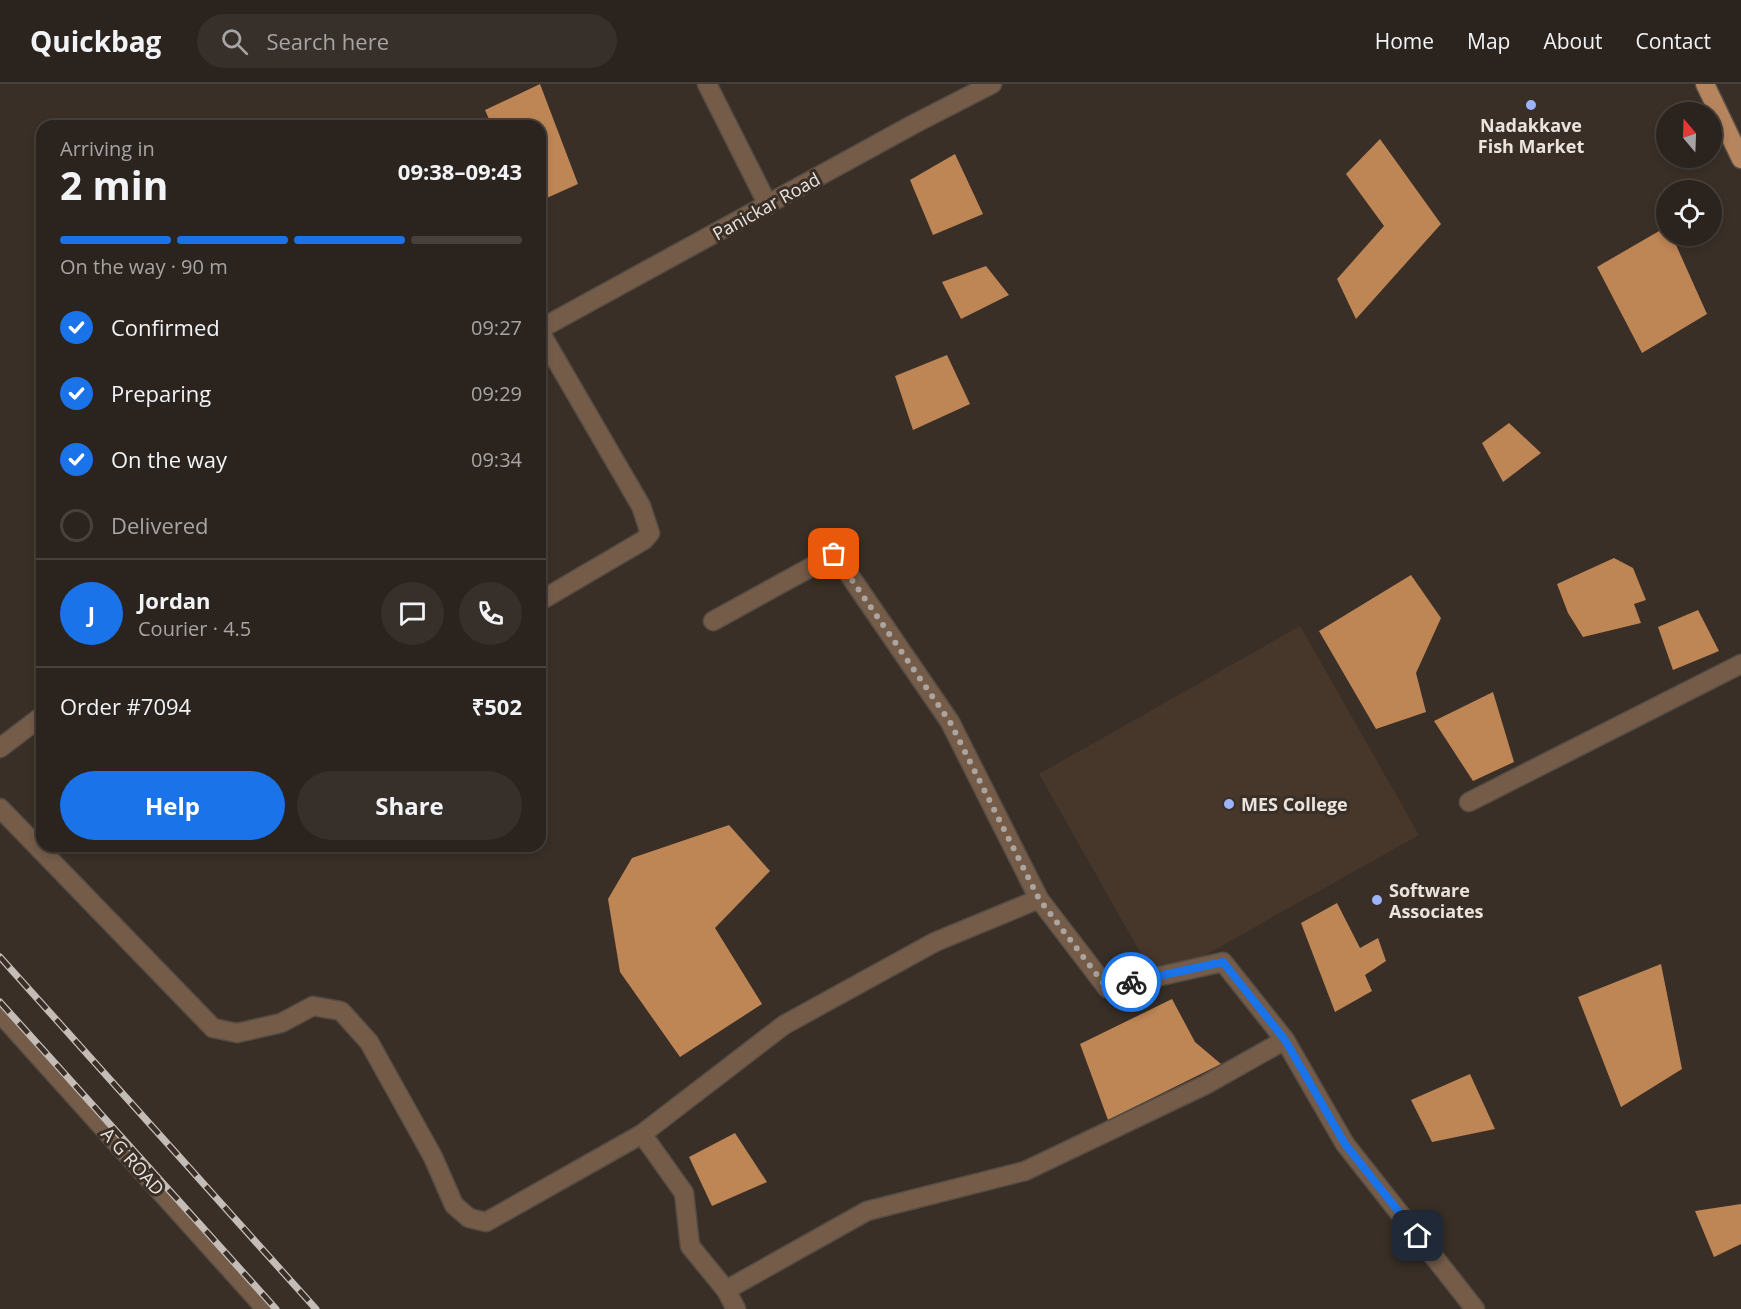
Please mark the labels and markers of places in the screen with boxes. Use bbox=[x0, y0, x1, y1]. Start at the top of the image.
marker: Nadakkave Fish Market bbox=[1524, 98, 1538, 112]
place label: Nadakkave Fish Market bbox=[1478, 113, 1584, 158]
pin bbox=[808, 528, 859, 579]
place label: MES College bbox=[1241, 792, 1348, 816]
marker: MES College bbox=[1222, 797, 1236, 811]
place label: Software Associates bbox=[1389, 878, 1484, 923]
marker: Software Associates bbox=[1370, 893, 1384, 907]
pin bbox=[1392, 1210, 1443, 1261]

